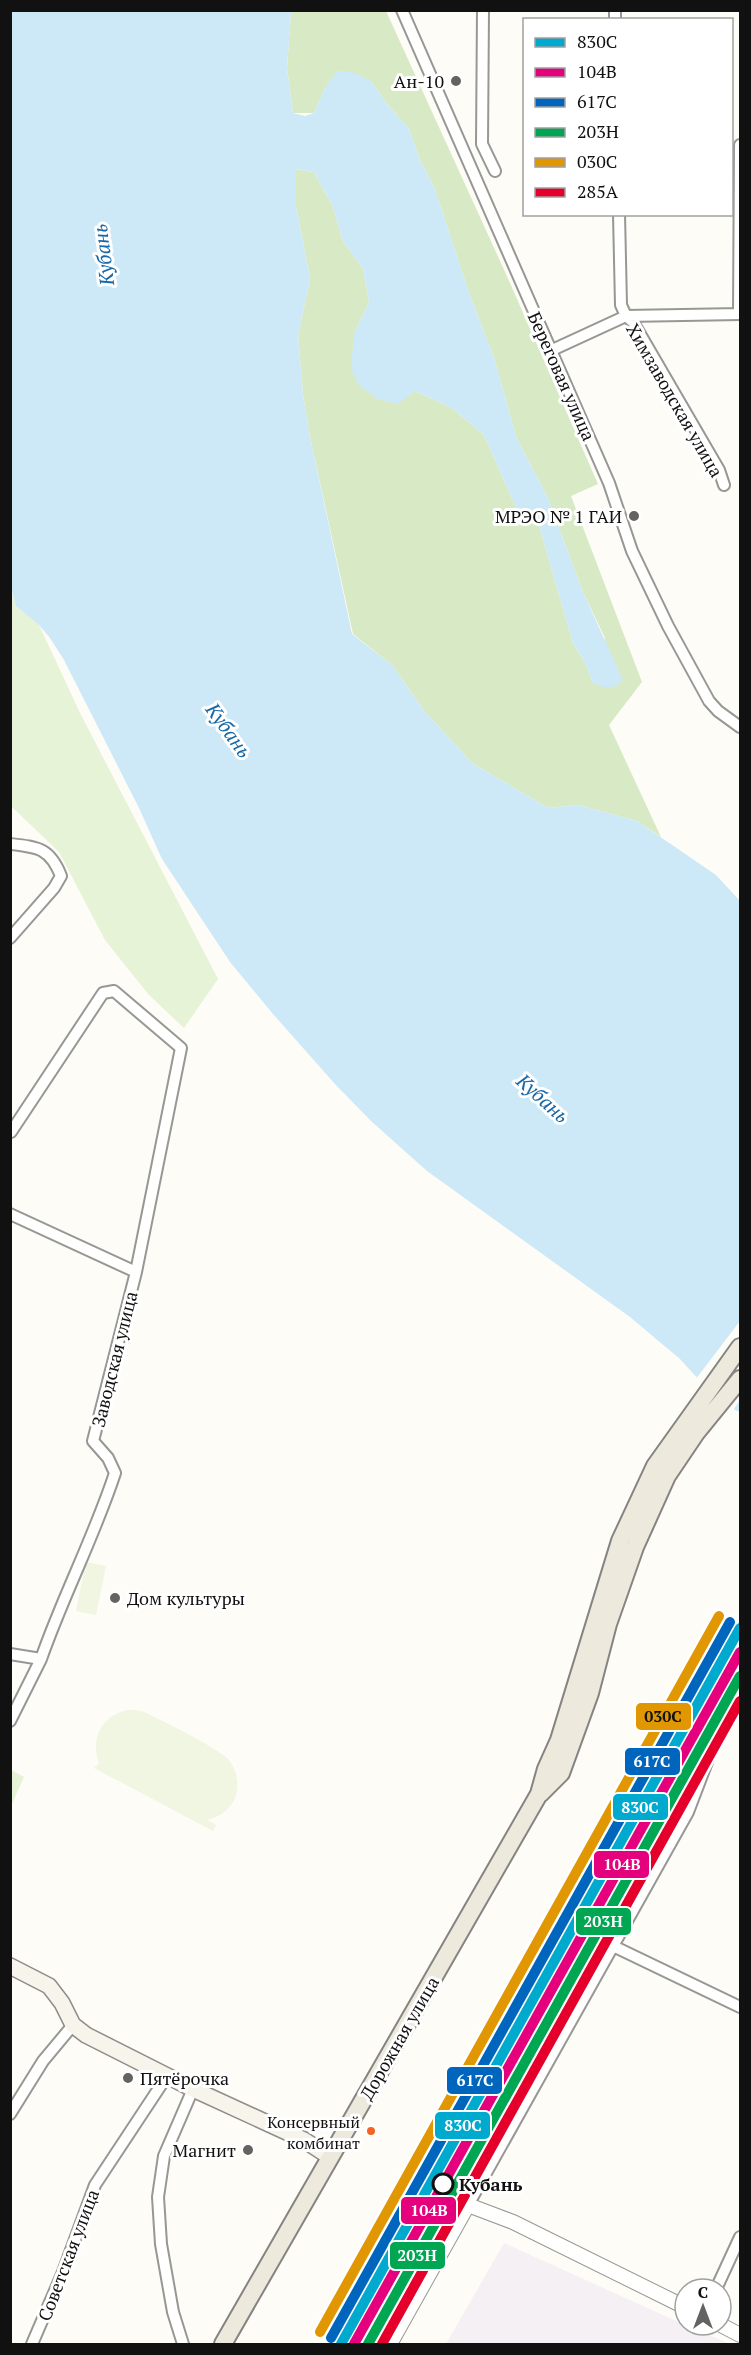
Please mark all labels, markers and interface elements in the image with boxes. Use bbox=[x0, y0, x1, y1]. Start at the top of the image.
legend bbox=[523, 18, 733, 216]
text: 830С bbox=[577, 29, 617, 53]
text: 104В bbox=[577, 59, 617, 83]
place label: Ан-10 bbox=[394, 69, 444, 93]
marker: Ан-10 bbox=[449, 74, 463, 88]
text: 617C bbox=[577, 89, 617, 113]
text: 203Н bbox=[577, 119, 619, 143]
text: 030C bbox=[577, 149, 617, 173]
text: 285А bbox=[577, 179, 619, 203]
water label: Кубань bbox=[86, 223, 120, 288]
street label: Береговая улица bbox=[523, 308, 601, 444]
street label: Химзаводская улица bbox=[621, 319, 729, 481]
place label: МРЭО № 1 ГАИ bbox=[495, 504, 622, 528]
marker: МРЭО № 1 ГАИ bbox=[627, 509, 641, 523]
water label: Кубань bbox=[199, 696, 258, 763]
water label: Кубань bbox=[510, 1067, 575, 1129]
street label: Заводская улица bbox=[86, 1289, 142, 1429]
place label: Дом культуры bbox=[127, 1586, 245, 1610]
marker: Дом культуры bbox=[108, 1591, 122, 1605]
line badge: 030C bbox=[635, 1702, 692, 1731]
text: 030C bbox=[644, 1705, 682, 1727]
line badge: 617C bbox=[624, 1747, 681, 1776]
text: 617C bbox=[634, 1750, 671, 1772]
line badge: 830С bbox=[612, 1793, 669, 1821]
text: 830С bbox=[621, 1796, 659, 1818]
line badge: 104В bbox=[593, 1850, 650, 1879]
text: 104В bbox=[603, 1853, 641, 1875]
line badge: 203Н bbox=[575, 1907, 632, 1936]
text: 203Н bbox=[583, 1910, 623, 1932]
street label: Дорожная улица bbox=[354, 1972, 444, 2104]
place label: Пятёрочка bbox=[140, 2066, 229, 2090]
line badge: 617C bbox=[446, 2066, 503, 2095]
text: 617C bbox=[457, 2069, 494, 2091]
marker: Пятёрочка bbox=[121, 2071, 135, 2085]
place label: Консервный комбинат bbox=[267, 2111, 360, 2154]
line badge: 830С bbox=[434, 2111, 491, 2140]
text: 830С bbox=[444, 2114, 482, 2136]
marker: Консервный комбинат bbox=[365, 2125, 377, 2137]
place label: Магнит bbox=[173, 2138, 236, 2162]
marker: Магнит bbox=[241, 2143, 255, 2157]
place label: Кубань bbox=[459, 2172, 523, 2196]
marker: Кубань bbox=[432, 2173, 454, 2195]
street label: Советская улица bbox=[32, 2186, 104, 2324]
line badge: 104В bbox=[400, 2196, 457, 2225]
text: 104В bbox=[410, 2199, 448, 2221]
line badge: 203Н bbox=[389, 2241, 446, 2270]
text: 203Н bbox=[397, 2244, 437, 2266]
north arrow bbox=[673, 2277, 733, 2337]
text: С bbox=[698, 2281, 708, 2303]

